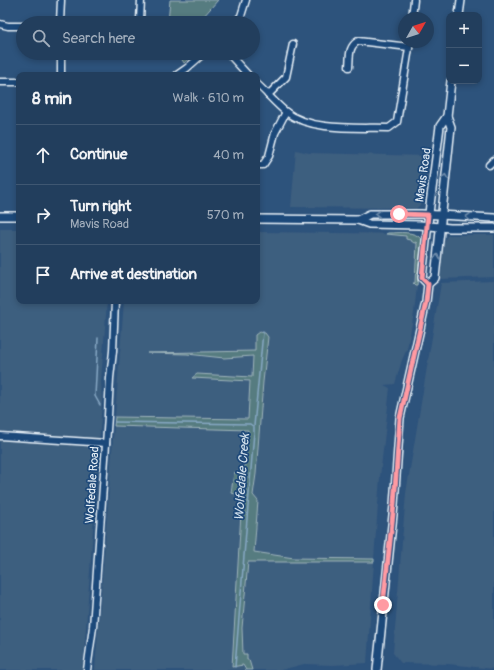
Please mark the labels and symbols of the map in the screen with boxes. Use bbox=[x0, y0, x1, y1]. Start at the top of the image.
north arrow bbox=[398, 12, 434, 48]
street label: Mavis Road bbox=[412, 147, 435, 203]
one-way arrow bbox=[441, 174, 450, 180]
route start bbox=[390, 205, 408, 223]
one-way arrow bbox=[375, 210, 381, 218]
one-way arrow bbox=[465, 213, 471, 222]
one-way arrow bbox=[432, 254, 441, 260]
water label: Wolfedale Creek bbox=[231, 431, 253, 521]
street label: Wolfedale Road bbox=[82, 446, 103, 524]
route end bbox=[374, 596, 392, 614]

